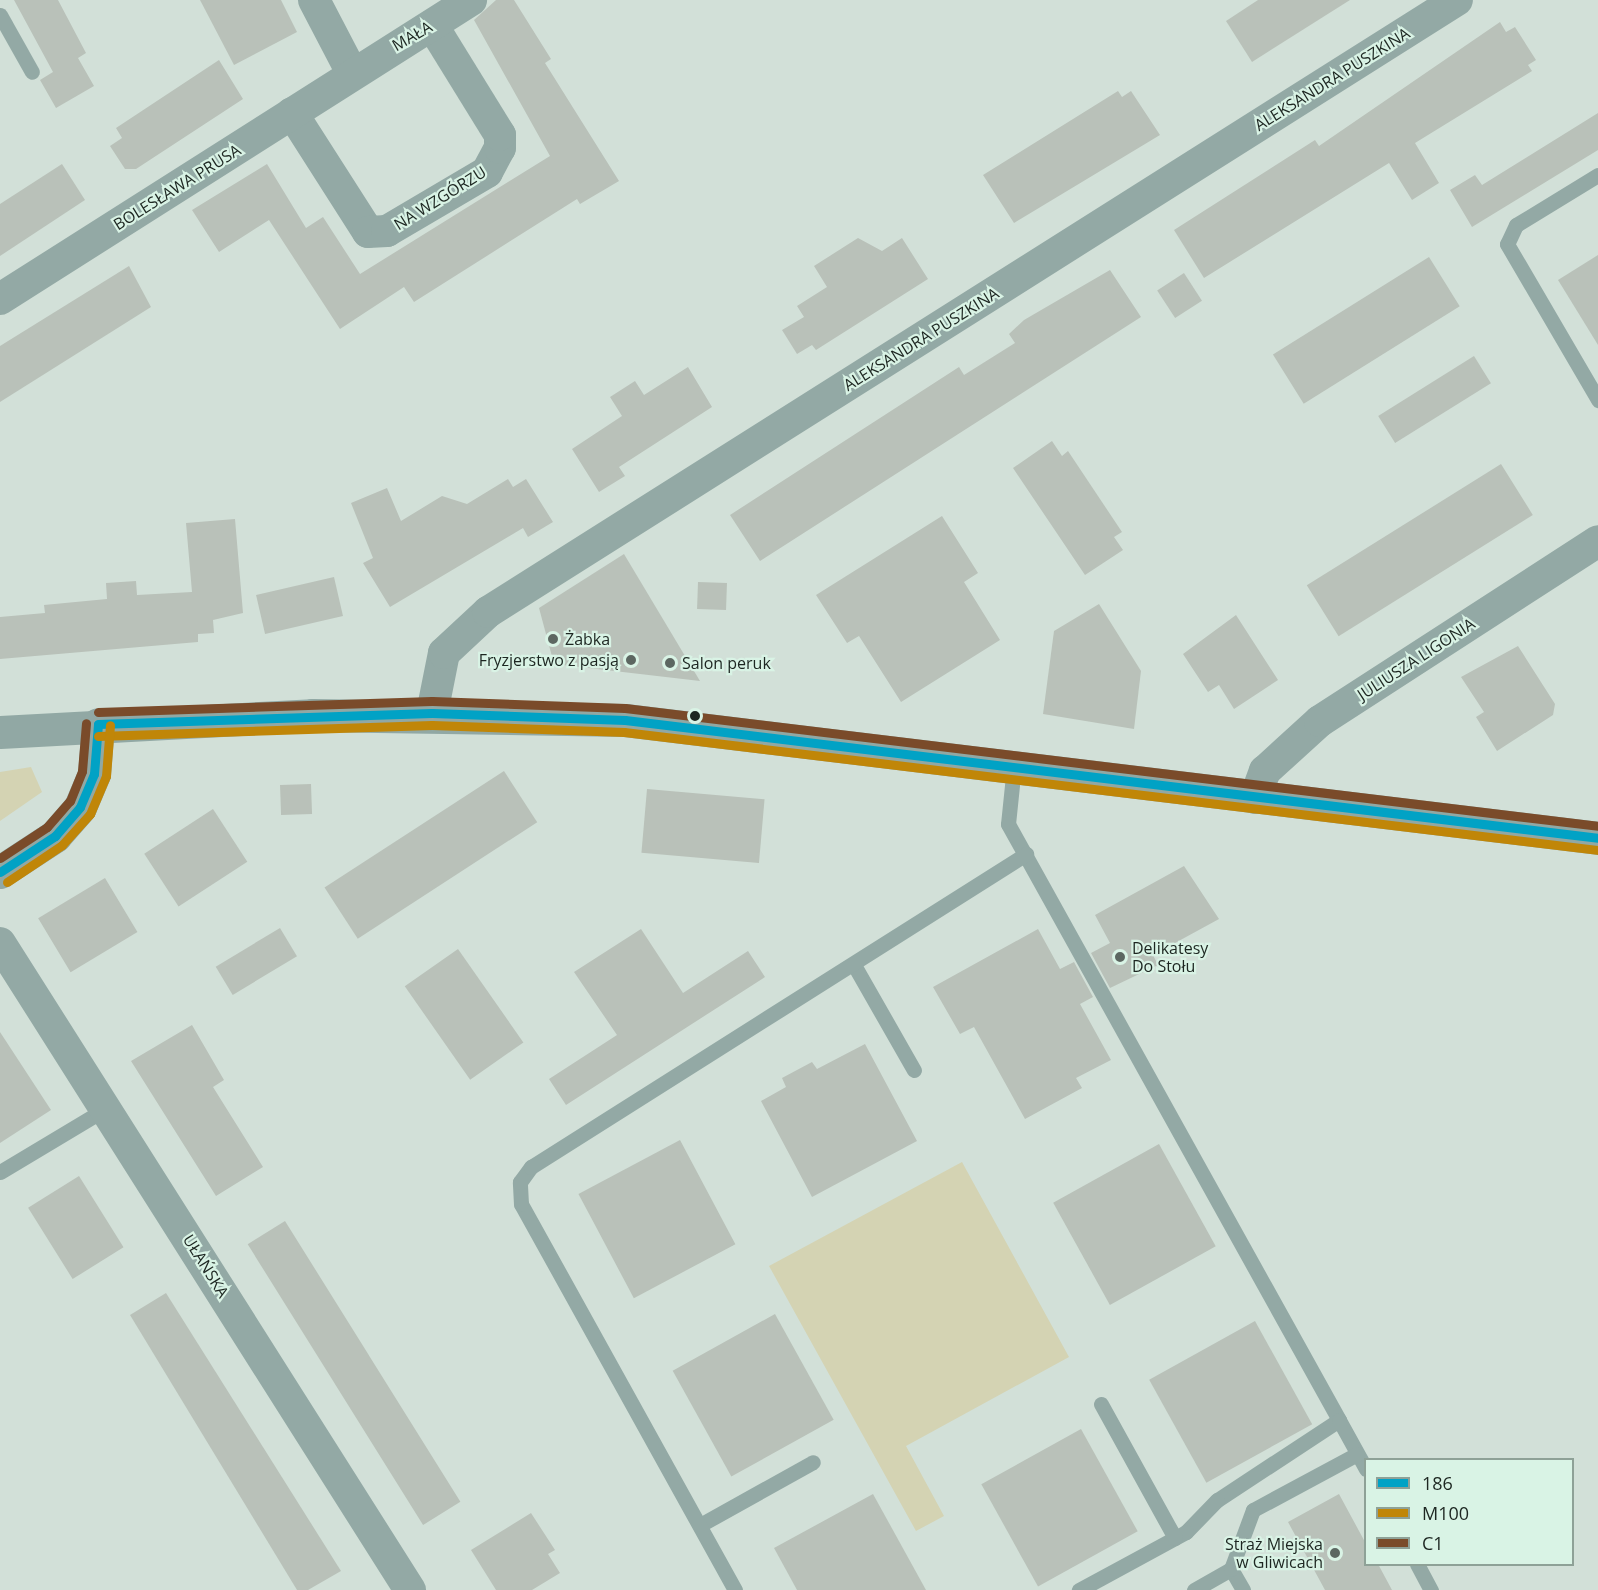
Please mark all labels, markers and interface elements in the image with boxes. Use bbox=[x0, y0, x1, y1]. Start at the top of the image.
street label: MAŁA bbox=[389, 17, 435, 55]
street label: ALEKSANDRA PUSZKINA bbox=[1251, 23, 1413, 135]
street label: BOLESŁAWA PRUSA bbox=[110, 140, 244, 234]
street label: NA WZGÓRZU bbox=[390, 162, 490, 234]
street label: ALEKSANDRA PUSZKINA bbox=[840, 283, 1002, 395]
street label: JULIUSZA LIGONIA bbox=[1354, 614, 1478, 704]
place label: Żabka bbox=[565, 629, 610, 649]
marker: Żabka bbox=[546, 632, 560, 646]
place label: Fryzjerstwo z pasją bbox=[479, 650, 619, 670]
marker: Fryzjerstwo z pasją bbox=[624, 653, 638, 667]
place label: Salon peruk bbox=[682, 653, 771, 673]
marker: Salon peruk bbox=[663, 656, 677, 670]
unlabelled marker bbox=[689, 710, 701, 722]
place label: Delikatesy Do Stołu bbox=[1132, 938, 1208, 976]
marker: Delikatesy Do Stołu bbox=[1113, 950, 1127, 964]
street label: UŁAŃSKA bbox=[179, 1231, 233, 1301]
legend bbox=[1364, 1458, 1574, 1566]
text: 186 bbox=[1422, 1471, 1453, 1495]
text: M100 bbox=[1422, 1501, 1469, 1525]
text: C1 bbox=[1422, 1531, 1444, 1555]
place label: Straż Miejska w Gliwicach bbox=[1225, 1534, 1323, 1572]
marker: Straż Miejska w Gliwicach bbox=[1328, 1546, 1342, 1560]

